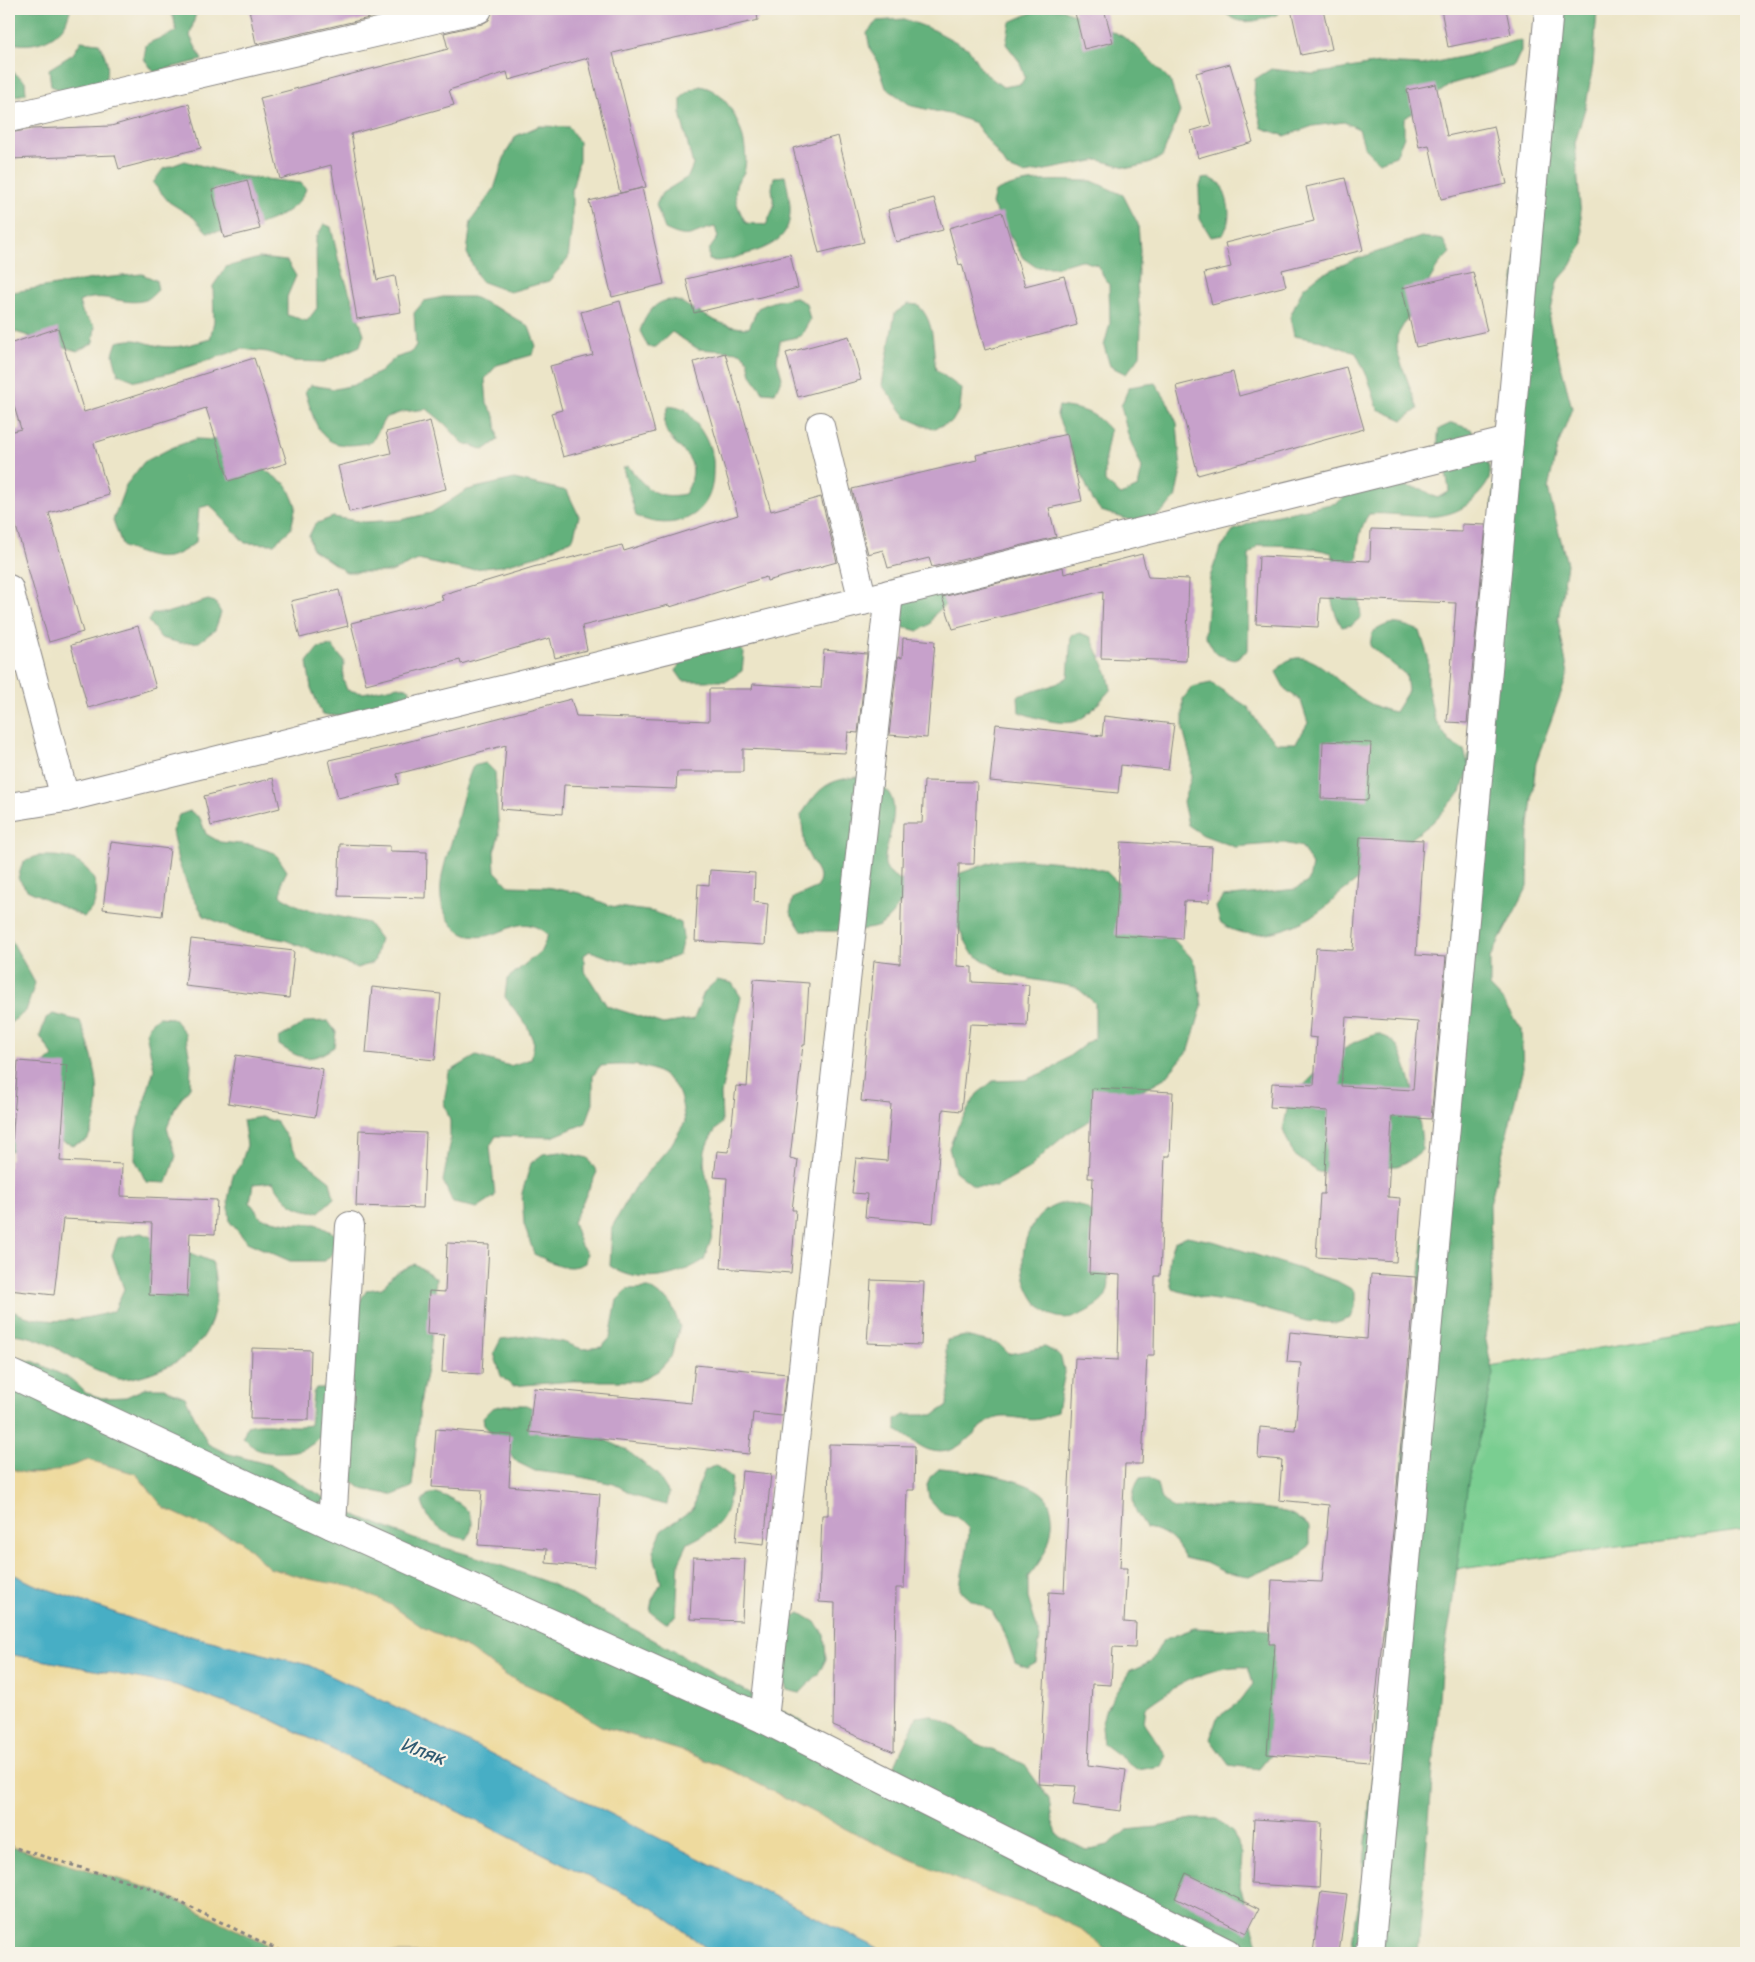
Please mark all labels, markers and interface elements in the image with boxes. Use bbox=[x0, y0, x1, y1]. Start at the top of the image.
water label: Иляк bbox=[398, 1734, 450, 1772]

